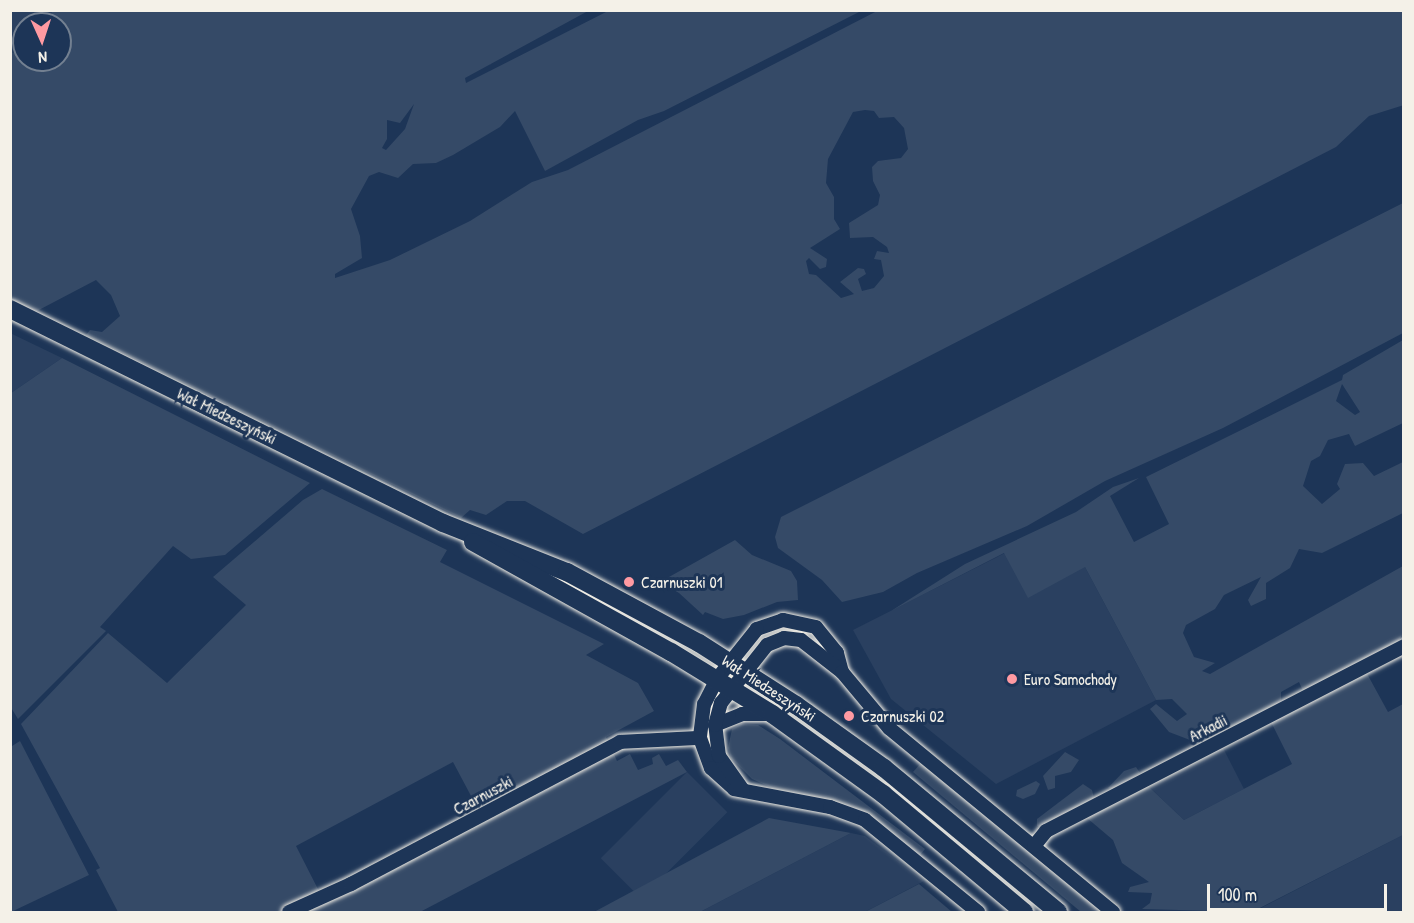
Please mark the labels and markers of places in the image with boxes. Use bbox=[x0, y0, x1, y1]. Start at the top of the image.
place label: Czarnuszki 01 bbox=[641, 572, 723, 592]
marker: Czarnuszki 01 bbox=[622, 575, 636, 589]
place label: Euro Samochody bbox=[1024, 669, 1117, 689]
marker: Euro Samochody bbox=[1005, 672, 1019, 686]
place label: Czarnuszki 02 bbox=[861, 706, 944, 726]
marker: Czarnuszki 02 bbox=[842, 709, 856, 723]

